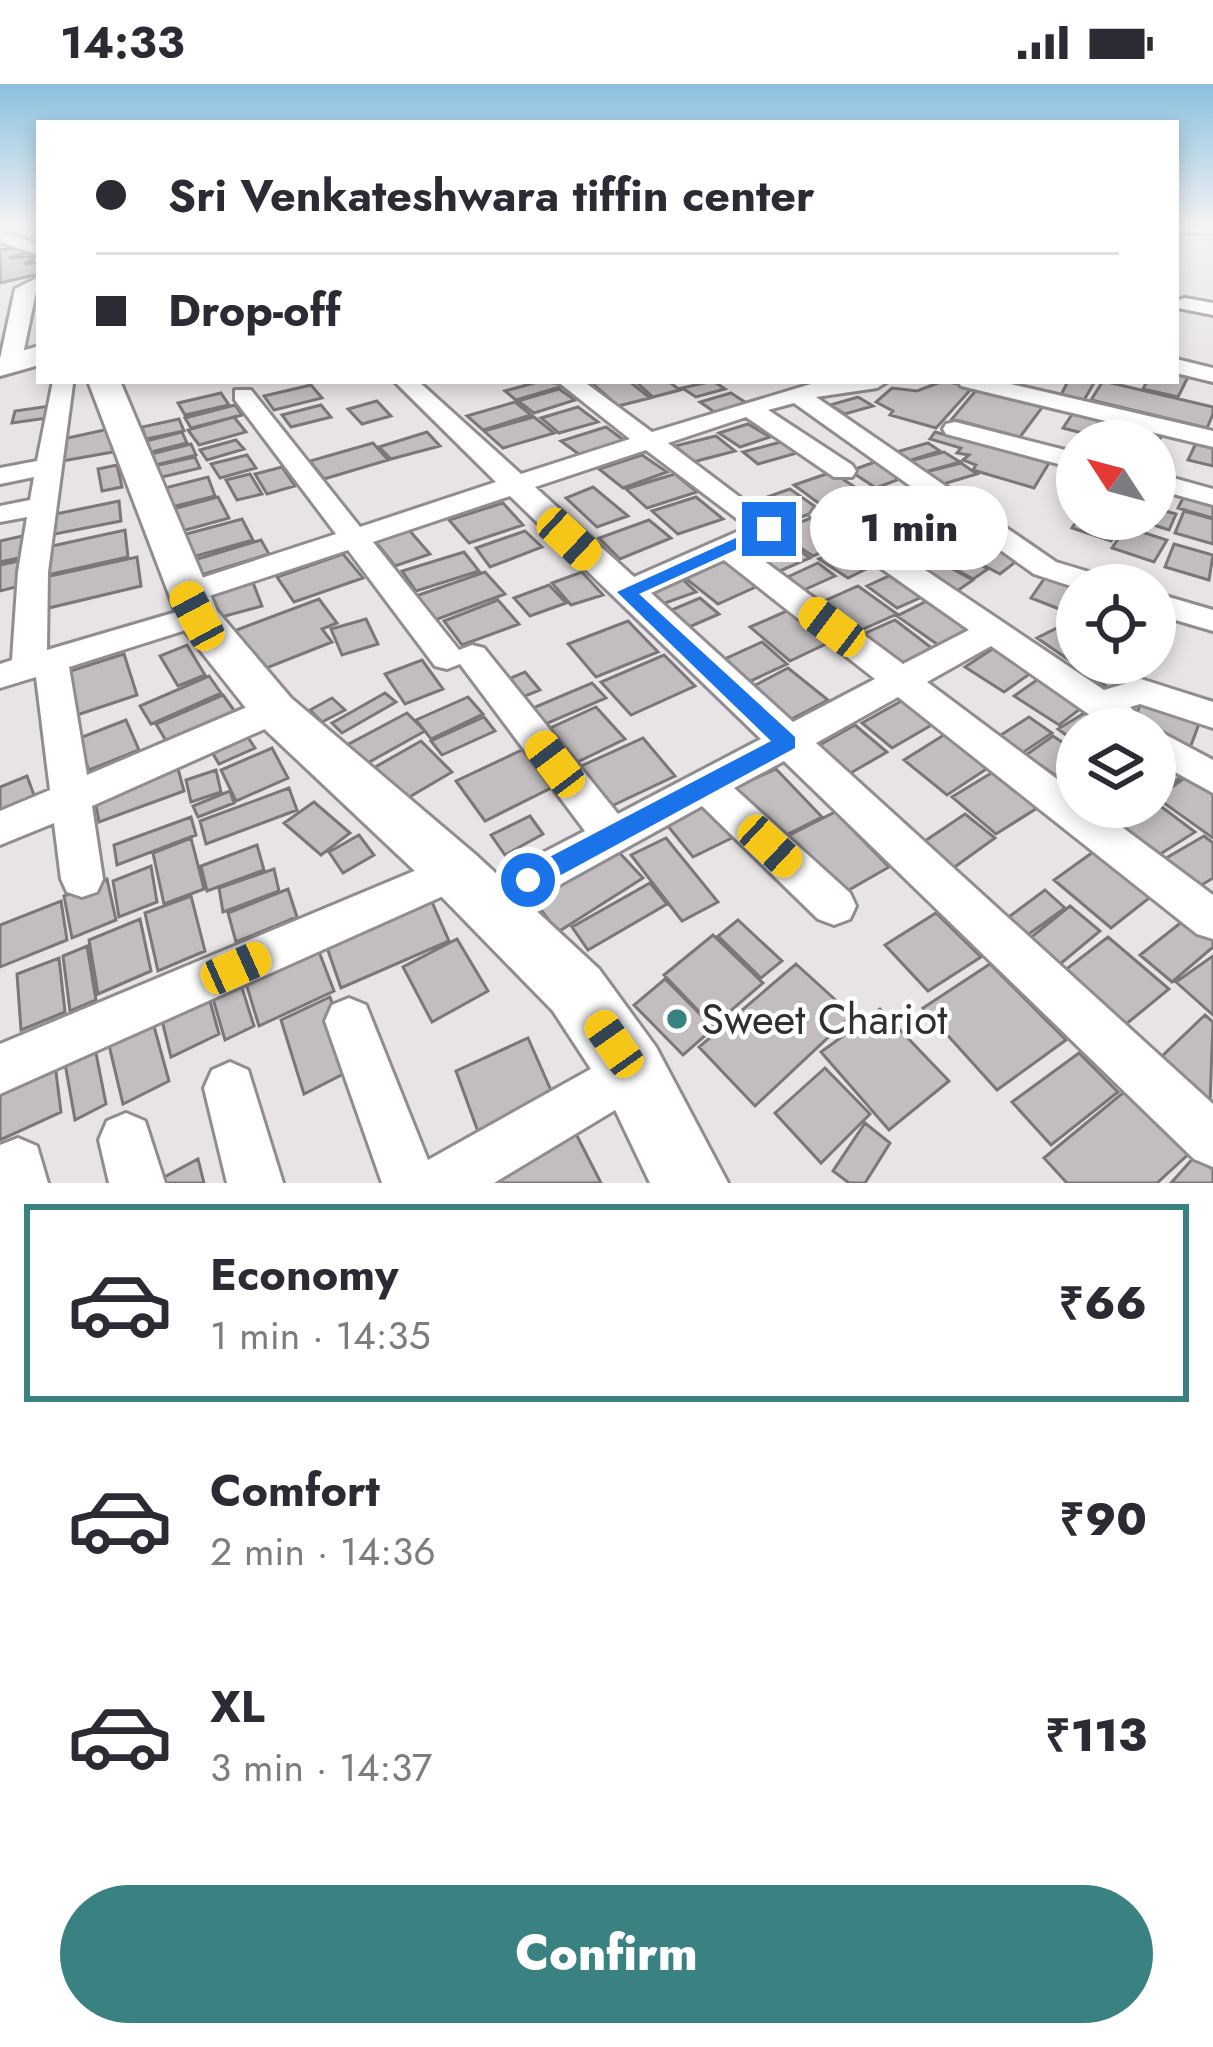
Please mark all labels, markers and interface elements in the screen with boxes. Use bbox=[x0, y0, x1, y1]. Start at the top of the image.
text: 14:33 bbox=[60, 10, 185, 75]
text: Sri Venkateshwara tiffin center bbox=[168, 163, 815, 228]
text: Drop-off bbox=[168, 278, 341, 343]
north arrow bbox=[1056, 420, 1176, 540]
map controls bbox=[1056, 420, 1176, 828]
callout: 1 min bbox=[811, 487, 1009, 571]
text: 1 min bbox=[860, 499, 958, 556]
car bbox=[530, 501, 608, 577]
route end bbox=[742, 502, 796, 556]
button: locate bbox=[1056, 564, 1176, 684]
car bbox=[164, 576, 230, 656]
car bbox=[792, 591, 872, 663]
button: layers bbox=[1056, 708, 1176, 828]
car bbox=[519, 724, 591, 804]
car bbox=[731, 808, 809, 884]
route start bbox=[501, 853, 555, 907]
car bbox=[196, 937, 276, 999]
place label: Sweet Chariot bbox=[701, 989, 947, 1050]
car bbox=[579, 1004, 649, 1084]
marker: Sweet Chariot bbox=[664, 1006, 690, 1032]
text: Economy bbox=[210, 1242, 398, 1307]
icon: car bbox=[66, 1249, 174, 1357]
text: ₹66 bbox=[1059, 1271, 1147, 1336]
text: 1 min · 14:35 bbox=[210, 1307, 431, 1364]
text: Comfort bbox=[210, 1458, 380, 1523]
icon: car bbox=[66, 1465, 174, 1573]
text: ₹90 bbox=[1059, 1487, 1147, 1552]
text: 2 min · 14:36 bbox=[210, 1523, 436, 1580]
text: XL bbox=[210, 1674, 265, 1739]
icon: car bbox=[66, 1681, 174, 1789]
text: ₹113 bbox=[1045, 1703, 1147, 1768]
text: 3 min · 14:37 bbox=[210, 1739, 432, 1796]
button: Confirm bbox=[60, 1885, 1153, 2023]

